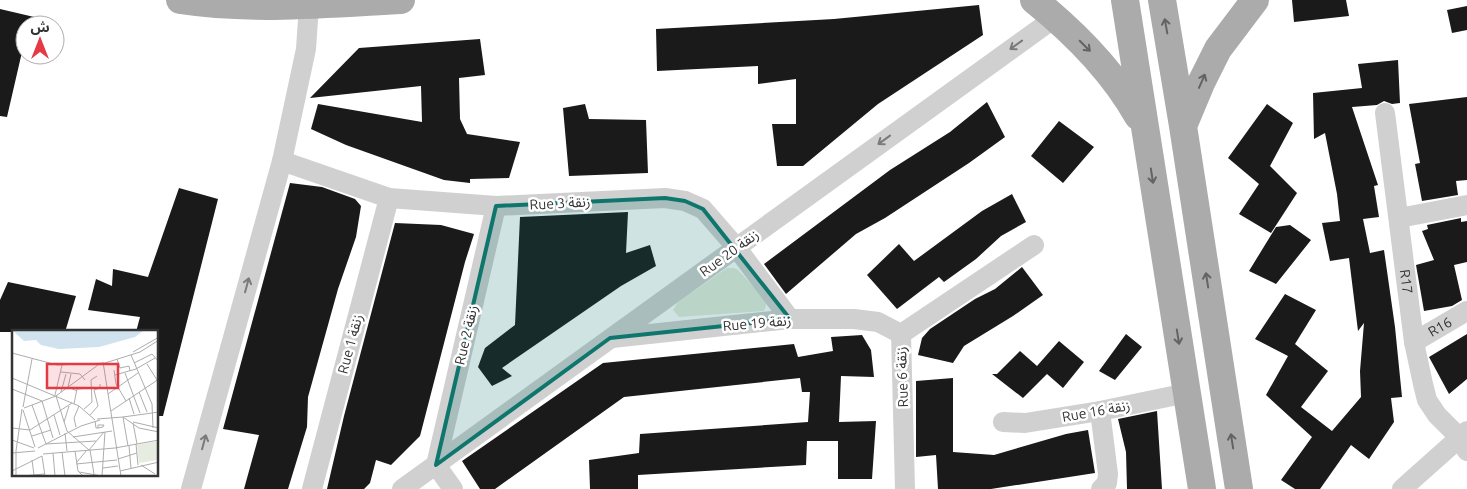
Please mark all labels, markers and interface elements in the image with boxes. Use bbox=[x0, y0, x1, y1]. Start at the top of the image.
north arrow bbox=[15, 15, 65, 65]
one-way arrow bbox=[1161, 18, 1171, 34]
text: ش bbox=[30, 19, 50, 35]
one-way arrow bbox=[1009, 40, 1023, 50]
one-way arrow bbox=[1079, 40, 1091, 52]
one-way arrow bbox=[1197, 74, 1207, 89]
one-way arrow bbox=[878, 135, 892, 145]
one-way arrow bbox=[1148, 168, 1158, 184]
street label: Rue 3 زنقة bbox=[529, 193, 591, 214]
street label: Rue 20 زنقة bbox=[696, 226, 762, 281]
street label: R17 bbox=[1397, 268, 1416, 295]
one-way arrow bbox=[1202, 273, 1212, 289]
one-way arrow bbox=[243, 278, 252, 294]
street label: Rue 2 زنقة bbox=[451, 303, 482, 367]
street label: Rue 1 زنقة bbox=[334, 312, 367, 376]
street label: Rue 19 زنقة bbox=[722, 312, 792, 335]
street label: R16 bbox=[1425, 314, 1455, 340]
one-way arrow bbox=[1173, 328, 1183, 344]
inset map bbox=[12, 330, 159, 476]
street label: Rue 6 زنقة bbox=[893, 346, 912, 408]
street label: Rue 16 زنقة bbox=[1061, 397, 1131, 426]
one-way arrow bbox=[1226, 433, 1236, 449]
one-way arrow bbox=[199, 434, 209, 450]

